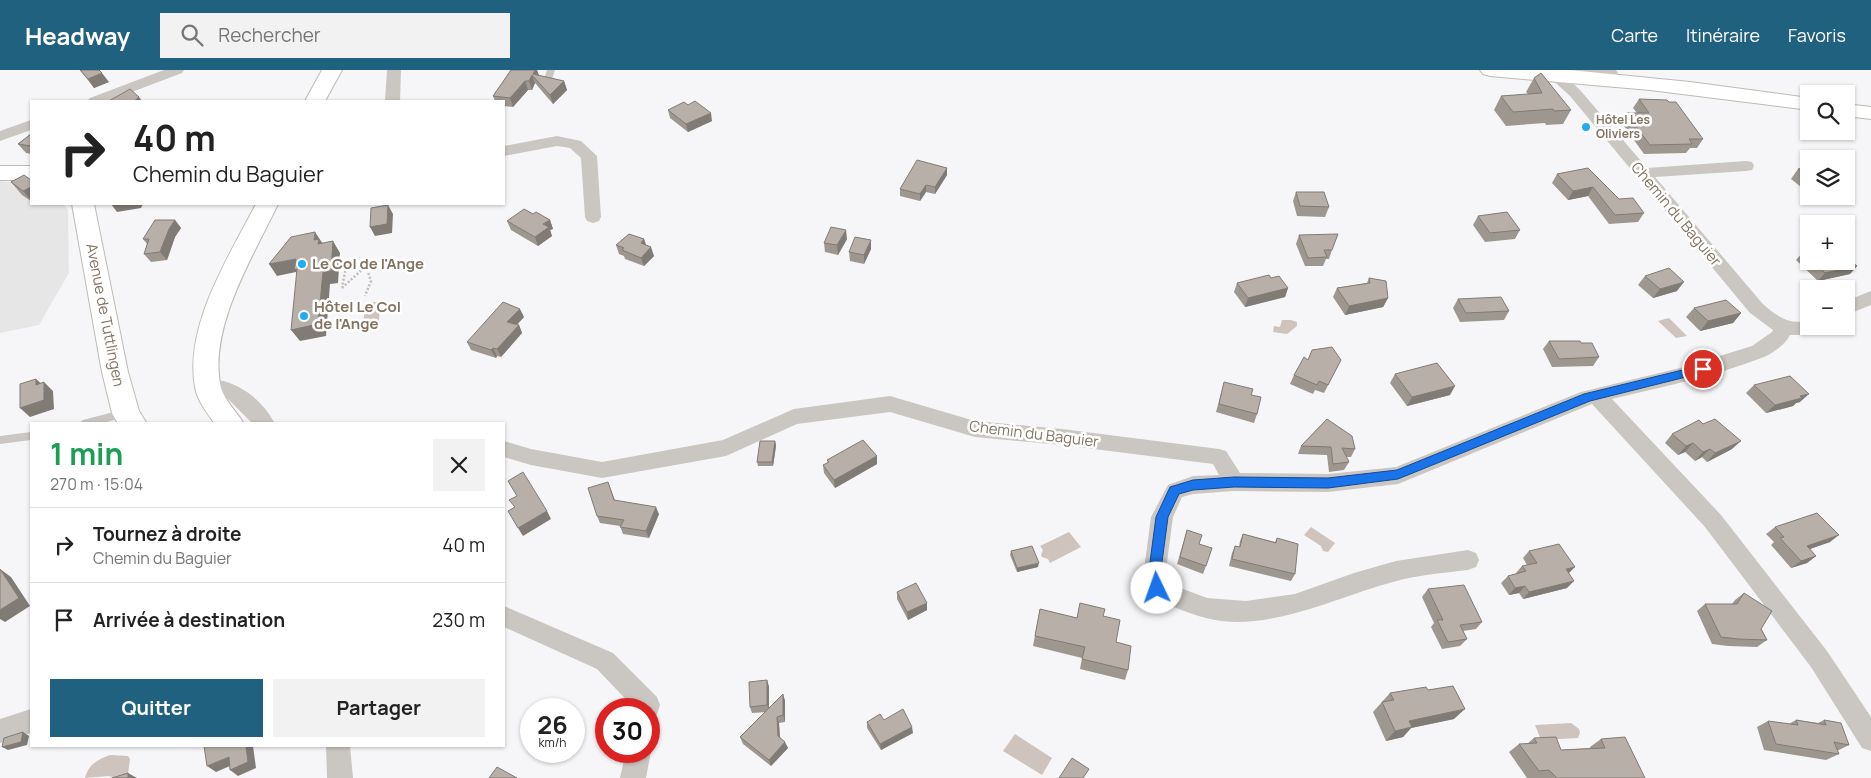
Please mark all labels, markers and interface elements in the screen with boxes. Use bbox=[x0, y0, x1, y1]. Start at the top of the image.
search box bbox=[160, 13, 510, 58]
text: Headway bbox=[25, 19, 130, 52]
icon: search bbox=[178, 21, 206, 49]
text: Rechercher bbox=[218, 22, 321, 48]
text: Carte bbox=[1611, 23, 1658, 47]
text: Itinéraire bbox=[1686, 23, 1760, 47]
text: Favoris bbox=[1788, 23, 1846, 47]
map controls bbox=[1800, 85, 1855, 335]
button: search bbox=[1800, 85, 1855, 140]
place label: Hôtel Les Oliviers bbox=[1596, 111, 1651, 142]
text: 40 m bbox=[133, 114, 216, 162]
icon: right bbox=[50, 120, 115, 185]
marker: Hôtel Les Oliviers bbox=[1580, 121, 1592, 133]
button: layers bbox=[1800, 150, 1855, 205]
street label: Chemin du Baguier bbox=[1627, 157, 1727, 271]
text: Chemin du Baguier bbox=[133, 159, 324, 189]
button: + bbox=[1800, 215, 1855, 270]
street label: Avenue de Tuttlingen bbox=[81, 241, 130, 388]
place label: Le Col de l'Ange bbox=[312, 253, 424, 274]
marker: Le Col de l'Ange bbox=[296, 258, 308, 270]
button: − bbox=[1800, 280, 1855, 335]
place label: Hôtel Le Col de l'Ange bbox=[314, 296, 401, 334]
marker: Hôtel Le Col de l'Ange bbox=[298, 310, 310, 322]
pin bbox=[1682, 348, 1724, 390]
icon: arrive bbox=[1689, 355, 1717, 383]
street label: Chemin du Baguier bbox=[968, 415, 1100, 452]
text: 1 min bbox=[50, 433, 123, 474]
button: close bbox=[433, 439, 485, 491]
text: 270 m · 15:04 bbox=[50, 473, 143, 495]
text: Tournez à droite bbox=[93, 521, 241, 547]
icon: right bbox=[50, 531, 78, 559]
text: 40 m bbox=[442, 532, 485, 558]
text: Chemin du Baguier bbox=[93, 547, 232, 569]
position arrow bbox=[1130, 561, 1182, 613]
icon: arrive bbox=[50, 606, 78, 634]
text: Arrivée à destination bbox=[93, 607, 285, 633]
text: 230 m bbox=[432, 607, 485, 633]
button: Quitter bbox=[50, 679, 263, 737]
button: Partager bbox=[273, 679, 485, 737]
speed limit sign: 30 bbox=[595, 698, 660, 763]
text: 26 bbox=[537, 707, 568, 742]
text: km/h bbox=[539, 734, 566, 751]

